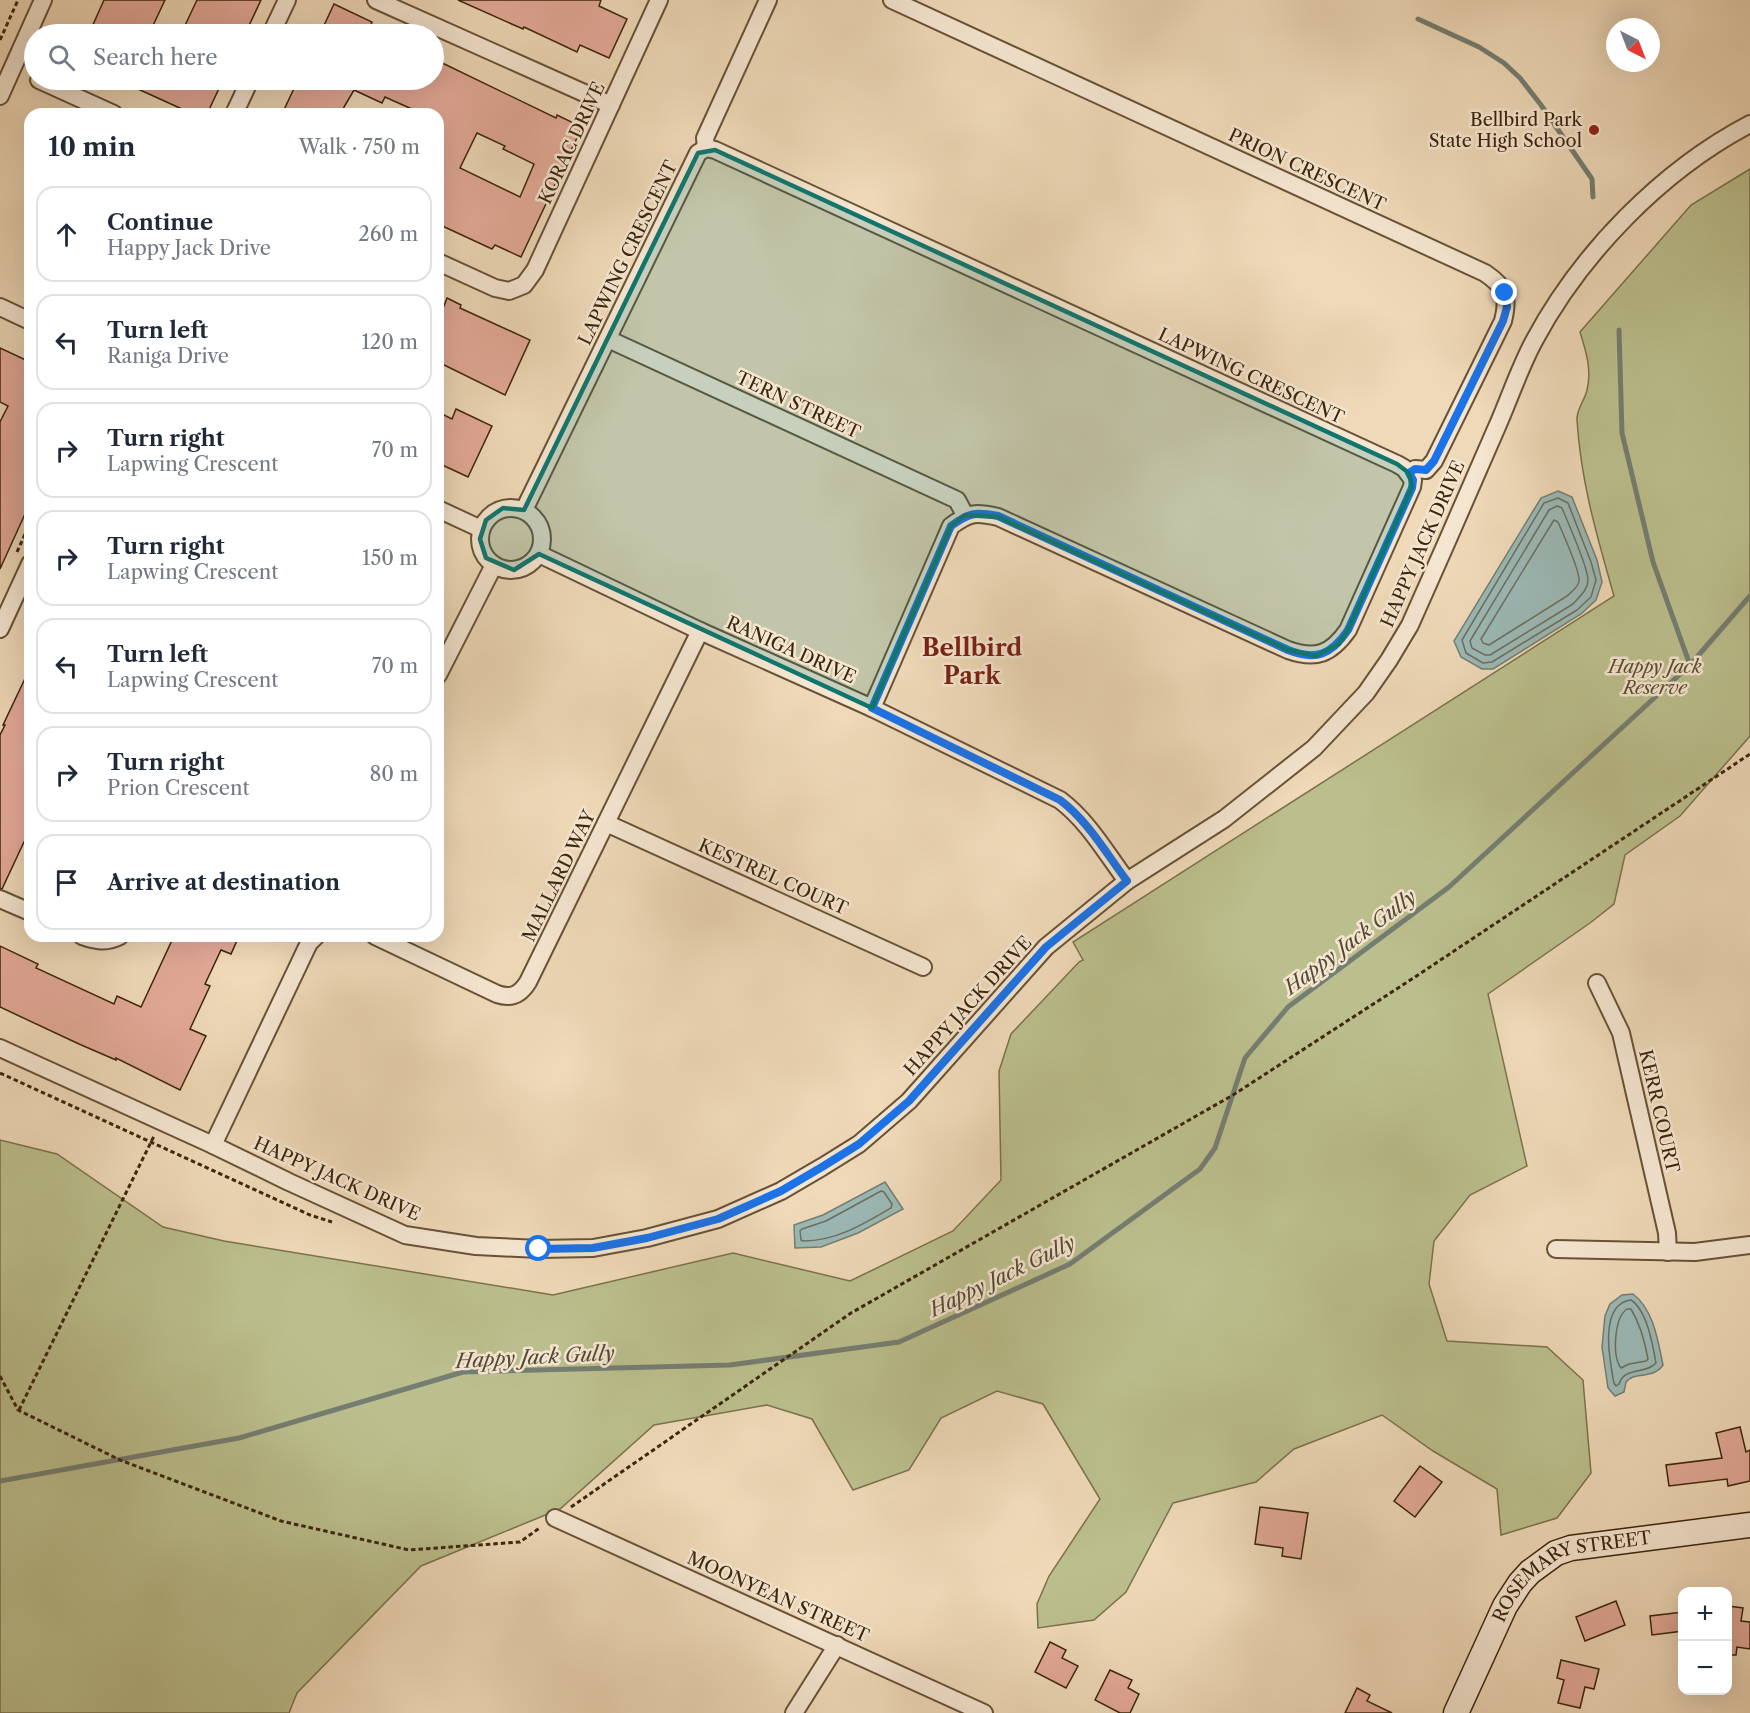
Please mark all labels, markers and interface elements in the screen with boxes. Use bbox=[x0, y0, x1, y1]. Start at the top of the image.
north arrow bbox=[1606, 18, 1660, 72]
search box bbox=[24, 24, 444, 90]
icon: search bbox=[45, 41, 78, 74]
text: Search here bbox=[93, 44, 218, 71]
street label: KORAC DRIVE bbox=[534, 78, 610, 208]
place label: Bellbird Park State High School bbox=[1429, 109, 1584, 152]
marker: Bellbird Park State High School bbox=[1587, 123, 1601, 137]
street label: PRION CRESCENT bbox=[1225, 124, 1390, 216]
text: 10 min bbox=[48, 131, 136, 163]
text: Walk · 750 m bbox=[299, 135, 420, 159]
street label: LAPWING CRESCENT bbox=[574, 157, 682, 349]
text: Continue bbox=[107, 209, 213, 236]
icon: ahead bbox=[50, 218, 83, 251]
text: 260 m bbox=[358, 222, 418, 246]
text: Happy Jack Drive bbox=[107, 236, 271, 260]
route end bbox=[1491, 279, 1517, 305]
text: Turn left bbox=[107, 317, 208, 344]
street label: LAPWING CRESCENT bbox=[1155, 323, 1348, 429]
icon: left bbox=[50, 326, 83, 359]
text: 120 m bbox=[361, 330, 418, 354]
text: Raniga Drive bbox=[107, 344, 229, 368]
street label: TERN STREET bbox=[732, 367, 864, 444]
text: Turn right bbox=[107, 425, 225, 452]
icon: right bbox=[50, 434, 83, 467]
text: 70 m bbox=[372, 438, 418, 462]
text: Lapwing Crescent bbox=[107, 452, 278, 476]
street label: HAPPY JACK DRIVE bbox=[1376, 457, 1470, 631]
text: Turn right bbox=[107, 533, 225, 560]
icon: right bbox=[50, 542, 83, 575]
text: 150 m bbox=[362, 546, 418, 570]
text: Lapwing Crescent bbox=[107, 560, 278, 584]
street label: RANIGA DRIVE bbox=[723, 612, 859, 688]
district label: Bellbird Park bbox=[922, 633, 1022, 690]
text: Turn left bbox=[107, 641, 208, 668]
icon: left bbox=[50, 650, 83, 683]
text: 70 m bbox=[372, 654, 418, 678]
park label: Happy Jack Reserve bbox=[1606, 656, 1702, 699]
text: Lapwing Crescent bbox=[107, 668, 278, 692]
text: Turn right bbox=[107, 749, 225, 776]
icon: right bbox=[50, 758, 83, 791]
text: 80 m bbox=[370, 762, 418, 786]
text: Prion Crescent bbox=[107, 776, 250, 800]
street label: MALLARD WAY bbox=[518, 806, 601, 945]
street label: KESTREL COURT bbox=[695, 834, 852, 920]
icon: arrive bbox=[50, 866, 83, 899]
text: Arrive at destination bbox=[107, 869, 340, 896]
water label: Happy Jack Gully bbox=[1278, 884, 1421, 1001]
street label: HAPPY JACK DRIVE bbox=[899, 932, 1037, 1080]
street label: KERR COURT bbox=[1634, 1047, 1684, 1175]
street label: HAPPY JACK DRIVE bbox=[250, 1132, 424, 1226]
water label: Happy Jack Gully bbox=[923, 1230, 1079, 1323]
route start bbox=[525, 1235, 551, 1261]
water label: Happy Jack Gully bbox=[453, 1341, 615, 1373]
street label: ROSEMARY STREET bbox=[1488, 1527, 1653, 1626]
street label: MOONYEAN STREET bbox=[684, 1547, 873, 1647]
map controls bbox=[1678, 1587, 1732, 1695]
button: + bbox=[1678, 1587, 1732, 1641]
button: − bbox=[1678, 1641, 1732, 1695]

